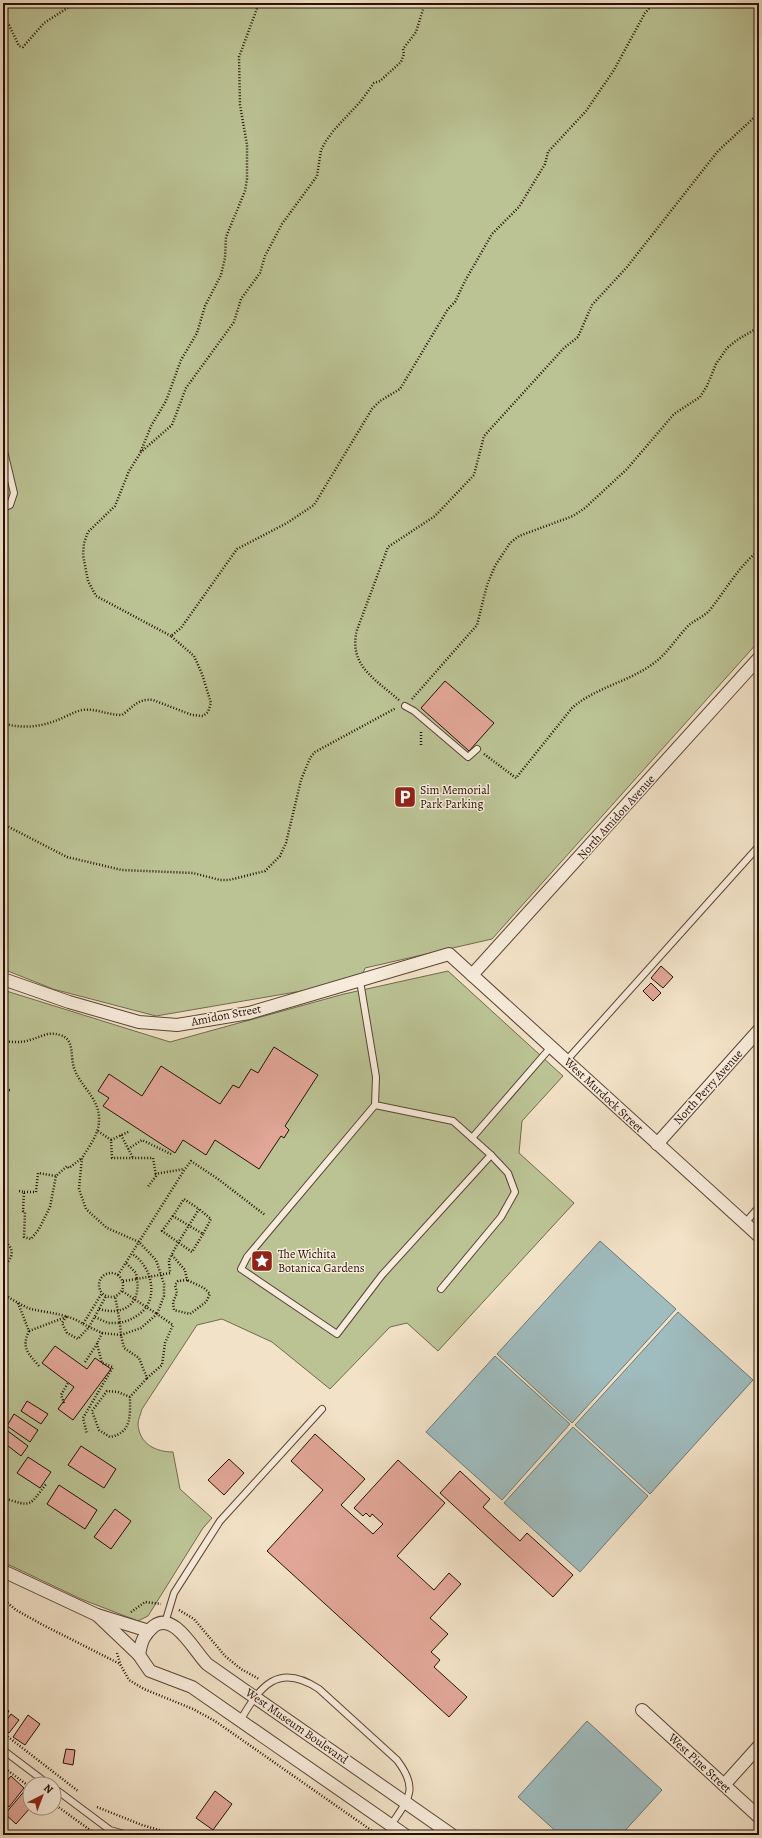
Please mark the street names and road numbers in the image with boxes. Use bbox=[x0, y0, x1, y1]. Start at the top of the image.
street label: North Amidon Avenue bbox=[574, 771, 658, 863]
street label: Amidon Street bbox=[189, 1000, 262, 1030]
street label: North Perry Avenue bbox=[670, 1046, 746, 1128]
street label: West Murdock Street bbox=[560, 1053, 647, 1136]
street label: West Museum Boulevard bbox=[242, 1684, 352, 1768]
street label: West Pine Street bbox=[664, 1729, 735, 1796]

